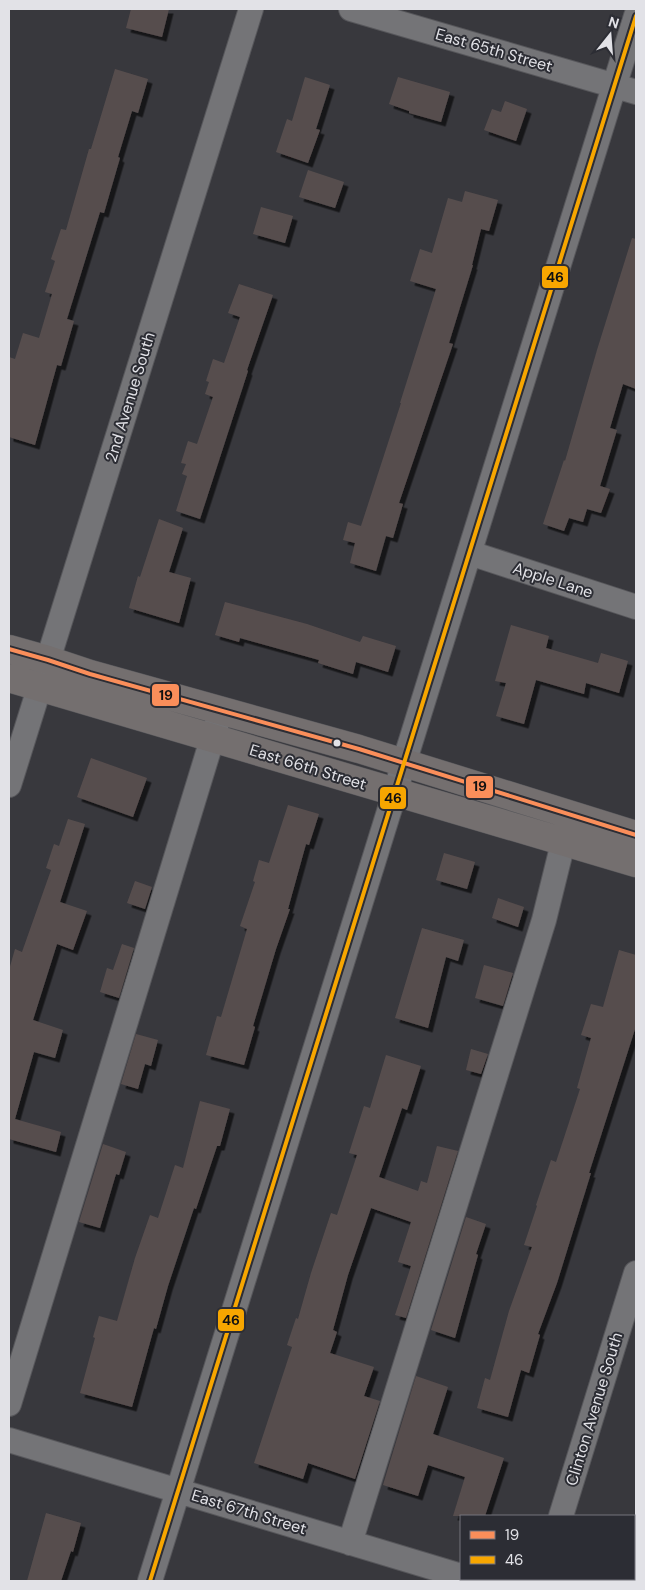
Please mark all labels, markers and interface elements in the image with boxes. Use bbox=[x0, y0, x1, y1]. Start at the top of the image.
north arrow bbox=[585, 10, 635, 60]
text: N bbox=[606, 12, 621, 33]
street label: East 65th Street bbox=[433, 23, 555, 77]
line badge: 46 bbox=[541, 265, 569, 289]
text: 46 bbox=[546, 268, 564, 286]
street label: 2nd Avenue South bbox=[100, 330, 160, 464]
street label: Apple Lane bbox=[510, 557, 596, 603]
line badge: 19 bbox=[151, 683, 180, 707]
text: 19 bbox=[159, 686, 173, 704]
unlabelled marker bbox=[332, 738, 342, 748]
street label: East 66th Street bbox=[247, 739, 369, 795]
line badge: 19 bbox=[465, 775, 494, 799]
text: 19 bbox=[473, 777, 487, 795]
line badge: 46 bbox=[379, 786, 407, 810]
text: 46 bbox=[384, 789, 402, 807]
line badge: 46 bbox=[217, 1308, 245, 1332]
text: 46 bbox=[222, 1311, 240, 1329]
street label: Clinton Avenue South bbox=[561, 1330, 627, 1488]
street label: East 67th Street bbox=[189, 1485, 309, 1539]
legend bbox=[460, 1515, 635, 1580]
text: 19 bbox=[505, 1525, 519, 1545]
text: 46 bbox=[505, 1550, 524, 1570]

